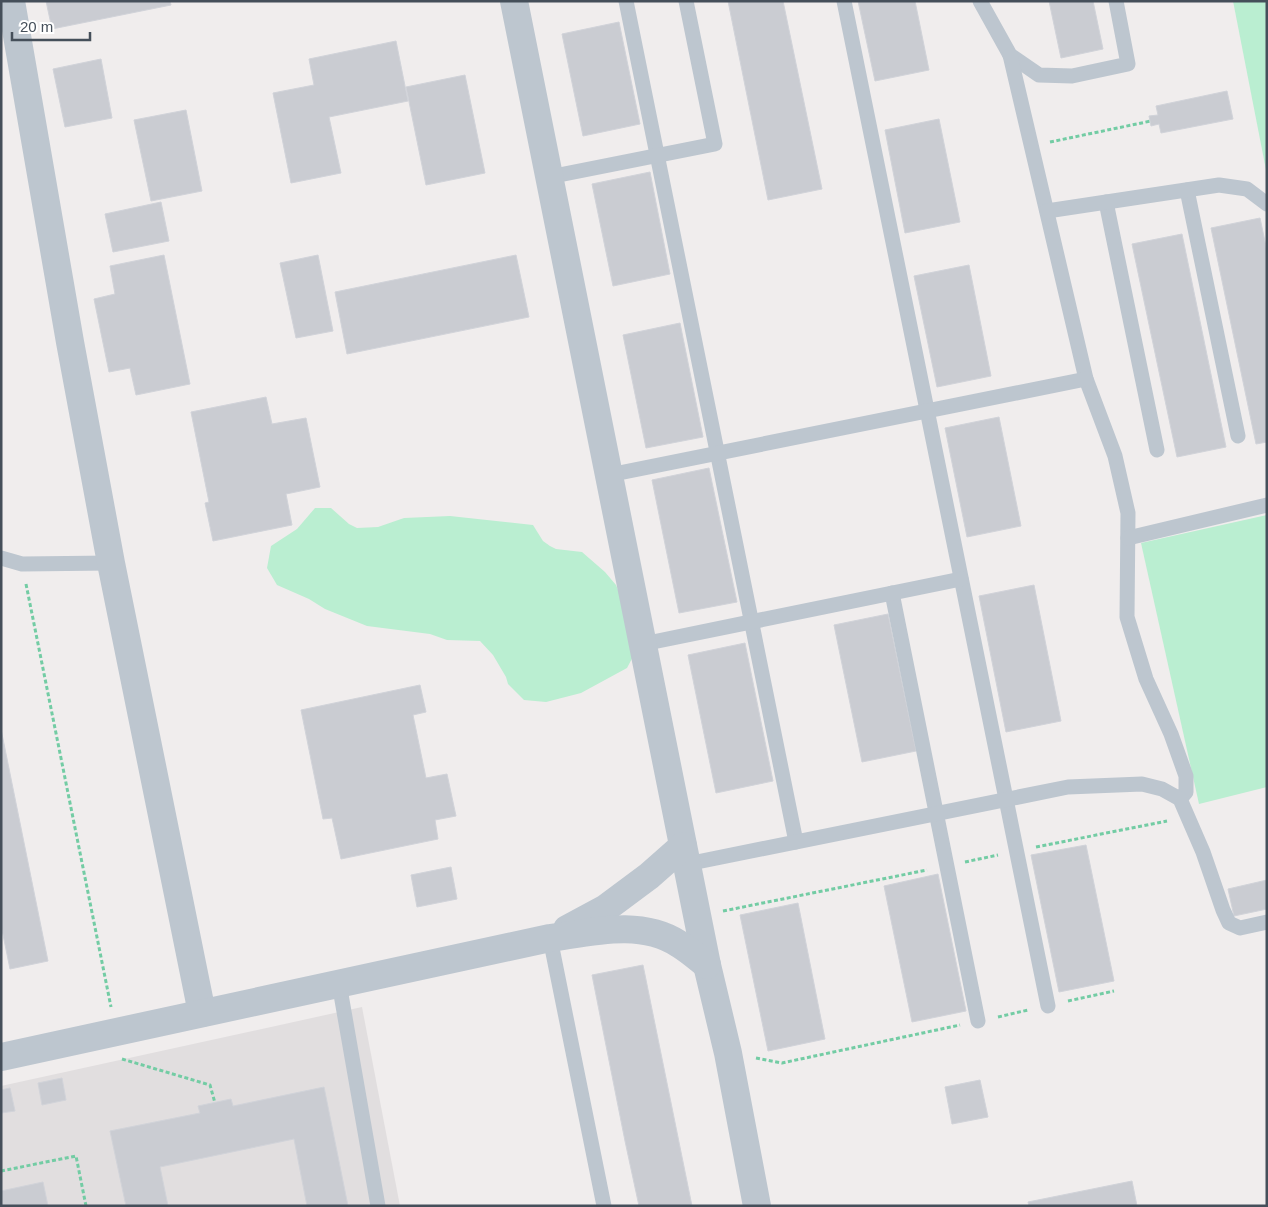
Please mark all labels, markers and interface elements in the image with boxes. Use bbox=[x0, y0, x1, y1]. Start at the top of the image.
scale bar bbox=[12, 10, 90, 42]
text: 20 m bbox=[20, 18, 53, 35]

